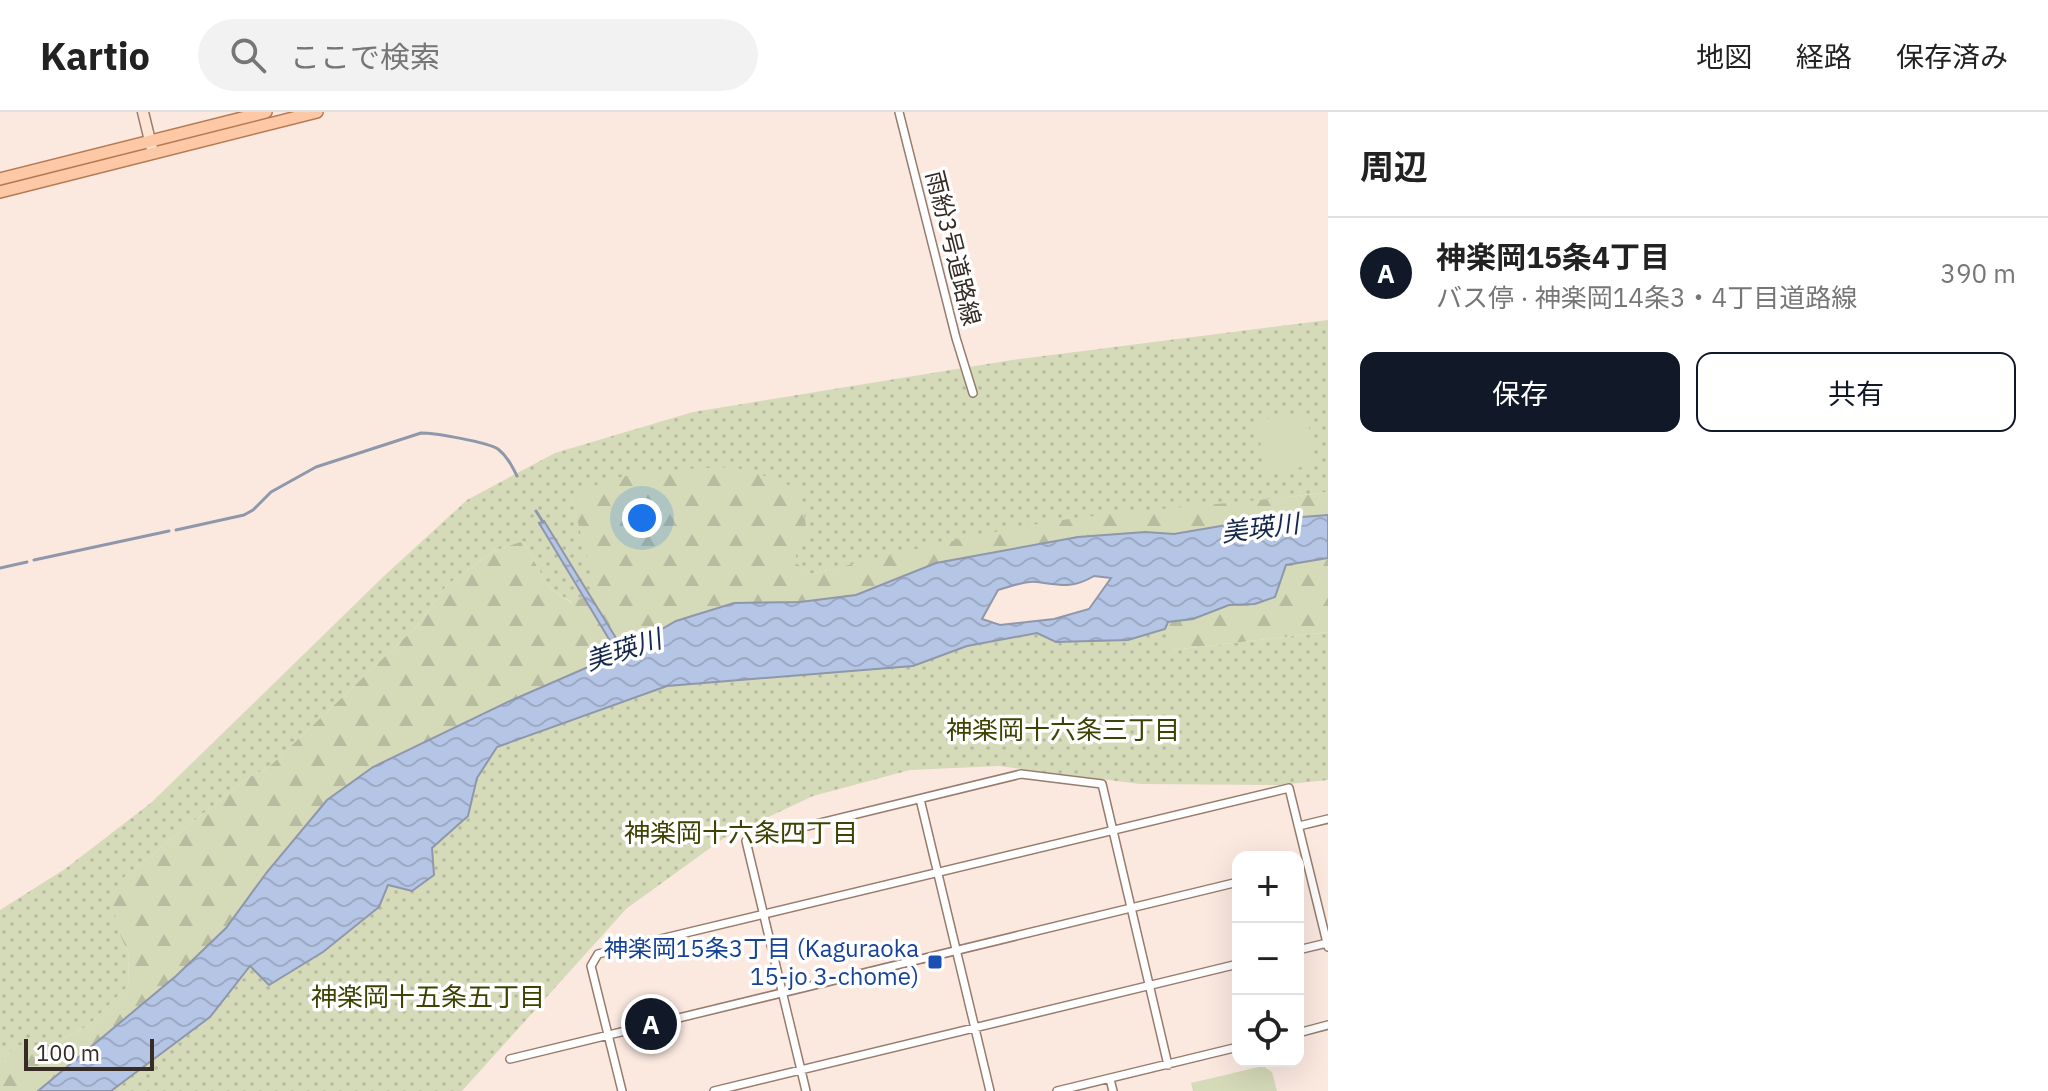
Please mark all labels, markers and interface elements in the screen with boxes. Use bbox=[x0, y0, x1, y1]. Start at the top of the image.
search box bbox=[198, 19, 758, 91]
text: Kartio bbox=[40, 31, 150, 80]
icon: search bbox=[226, 33, 270, 77]
text: ここで検索 bbox=[290, 37, 440, 76]
text: 地図 bbox=[1696, 38, 1752, 75]
text: 経路 bbox=[1796, 38, 1852, 75]
text: 保存済み bbox=[1896, 38, 2008, 75]
text: 周辺 bbox=[1360, 144, 1428, 188]
street label: 雨紛3号道路線 bbox=[919, 167, 989, 329]
text: 神楽岡15条4丁目 bbox=[1436, 237, 1670, 276]
text: A bbox=[1377, 256, 1395, 290]
text: 390 m bbox=[1940, 256, 2016, 290]
text: バス停 · 神楽岡14条3・4丁目道路線 bbox=[1436, 280, 1857, 314]
button: 保存 bbox=[1360, 352, 1680, 432]
button: 共有 bbox=[1696, 352, 2016, 432]
your location bbox=[622, 498, 662, 538]
water label: 美瑛川 bbox=[1219, 505, 1304, 549]
water label: 美瑛川 bbox=[581, 620, 668, 677]
district label: 神楽岡十六条三丁目 bbox=[946, 712, 1180, 746]
district label: 神楽岡十六条四丁目 bbox=[624, 815, 858, 849]
map controls bbox=[1232, 851, 1304, 1067]
button: + bbox=[1232, 851, 1304, 923]
button: − bbox=[1232, 923, 1304, 995]
place label: 神楽岡15条3丁目 (Kaguraoka 15-jo 3-chome) bbox=[604, 932, 919, 992]
marker: 神楽岡15条3丁目 (Kaguraoka 15-jo 3-chome) bbox=[926, 953, 944, 971]
district label: 神楽岡十五条五丁目 bbox=[311, 979, 545, 1013]
pin: A bbox=[625, 994, 677, 1054]
button: locate bbox=[1232, 995, 1304, 1067]
scale bar bbox=[24, 1035, 154, 1071]
text: 100 m bbox=[36, 1038, 100, 1067]

